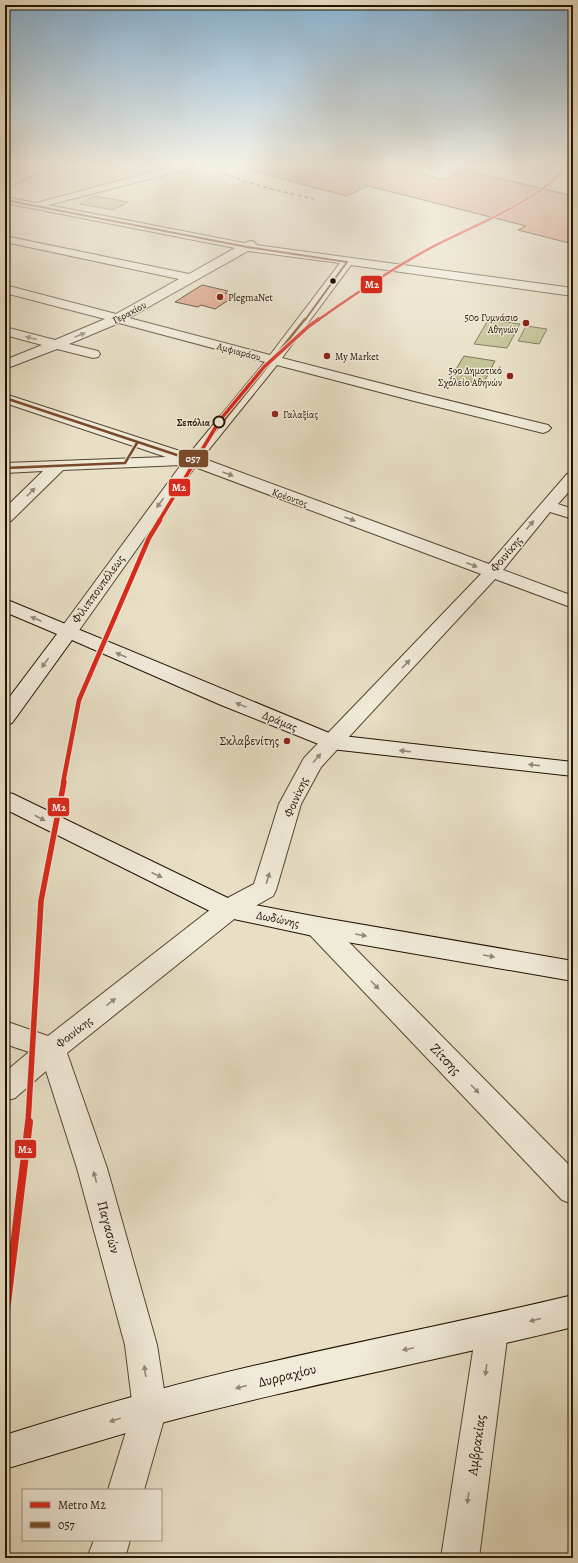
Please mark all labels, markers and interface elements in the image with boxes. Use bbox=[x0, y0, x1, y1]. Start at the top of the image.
line badge: Μ2 bbox=[360, 275, 383, 294]
unlabelled marker bbox=[328, 276, 338, 286]
text: Μ2 bbox=[365, 277, 380, 292]
place label: PlegmaNet bbox=[228, 291, 274, 304]
marker: PlegmaNet bbox=[215, 292, 225, 302]
street label: Γερακίου bbox=[110, 298, 149, 327]
place label: 50ο Γυμνάσιο Αθηνών bbox=[464, 311, 518, 336]
marker: 50ο Γυμνάσιο Αθηνών bbox=[521, 318, 531, 328]
one-way arrow bbox=[75, 332, 86, 338]
one-way arrow bbox=[25, 335, 37, 341]
street label: Αμφιαράου bbox=[214, 339, 263, 364]
place label: My Market bbox=[335, 350, 380, 363]
marker: My Market bbox=[322, 351, 332, 361]
place label: 59ο Δημοτικό Σχολείο Αθηνών bbox=[438, 364, 502, 389]
marker: 59ο Δημοτικό Σχολείο Αθηνών bbox=[505, 371, 515, 381]
place label: Γαλαξίας bbox=[283, 408, 318, 421]
marker: Γαλαξίας bbox=[270, 409, 280, 419]
marker: Σεπόλια bbox=[212, 415, 226, 429]
place label: Σεπόλια bbox=[177, 416, 211, 429]
line badge: 057 bbox=[178, 449, 209, 468]
text: 057 bbox=[186, 451, 201, 466]
one-way arrow bbox=[222, 471, 234, 477]
line badge: Μ2 bbox=[168, 478, 191, 497]
text: Μ2 bbox=[172, 480, 187, 495]
street label: Κρέοντος bbox=[270, 485, 310, 510]
one-way arrow bbox=[26, 487, 36, 496]
one-way arrow bbox=[157, 498, 165, 508]
one-way arrow bbox=[344, 517, 356, 523]
one-way arrow bbox=[526, 520, 535, 531]
street label: Φοινίκης bbox=[486, 533, 526, 575]
street label: Φιλιππουπόλεως bbox=[68, 552, 128, 626]
one-way arrow bbox=[466, 562, 478, 568]
one-way arrow bbox=[30, 615, 42, 621]
one-way arrow bbox=[115, 652, 126, 658]
one-way arrow bbox=[41, 658, 49, 669]
one-way arrow bbox=[401, 659, 411, 669]
one-way arrow bbox=[234, 702, 246, 708]
street label: Δράμας bbox=[260, 707, 300, 735]
place label: Σκλαβενίτης bbox=[220, 733, 279, 749]
marker: Σκλαβενίτης bbox=[282, 736, 292, 746]
one-way arrow bbox=[399, 748, 411, 754]
one-way arrow bbox=[312, 753, 321, 763]
one-way arrow bbox=[528, 762, 540, 769]
street label: Φοινίκης bbox=[280, 774, 312, 820]
line badge: Μ2 bbox=[47, 797, 70, 817]
text: Μ2 bbox=[52, 800, 67, 815]
one-way arrow bbox=[34, 815, 46, 821]
one-way arrow bbox=[265, 871, 271, 883]
one-way arrow bbox=[151, 872, 163, 878]
street label: Δωδώνης bbox=[255, 907, 301, 931]
one-way arrow bbox=[354, 932, 367, 938]
one-way arrow bbox=[483, 954, 495, 960]
one-way arrow bbox=[370, 980, 379, 990]
one-way arrow bbox=[106, 998, 117, 1007]
street label: Φοινίκης bbox=[52, 1013, 96, 1051]
street label: Ζίτσης bbox=[426, 1039, 465, 1079]
one-way arrow bbox=[470, 1084, 480, 1094]
line badge: Μ2 bbox=[14, 1139, 37, 1159]
text: Μ2 bbox=[18, 1142, 33, 1157]
one-way arrow bbox=[92, 1171, 98, 1183]
street label: Παγασών bbox=[92, 1199, 125, 1256]
one-way arrow bbox=[529, 1318, 541, 1324]
one-way arrow bbox=[402, 1346, 414, 1352]
street label: Δυρραχίου bbox=[256, 1359, 318, 1392]
one-way arrow bbox=[483, 1364, 489, 1376]
one-way arrow bbox=[142, 1365, 148, 1377]
one-way arrow bbox=[234, 1384, 246, 1390]
street label: Αμβρακίας bbox=[463, 1414, 490, 1478]
one-way arrow bbox=[109, 1417, 121, 1423]
legend bbox=[22, 1489, 162, 1541]
one-way arrow bbox=[465, 1492, 471, 1505]
text: Metro Μ2 bbox=[58, 1497, 106, 1513]
text: 057 bbox=[58, 1517, 76, 1533]

